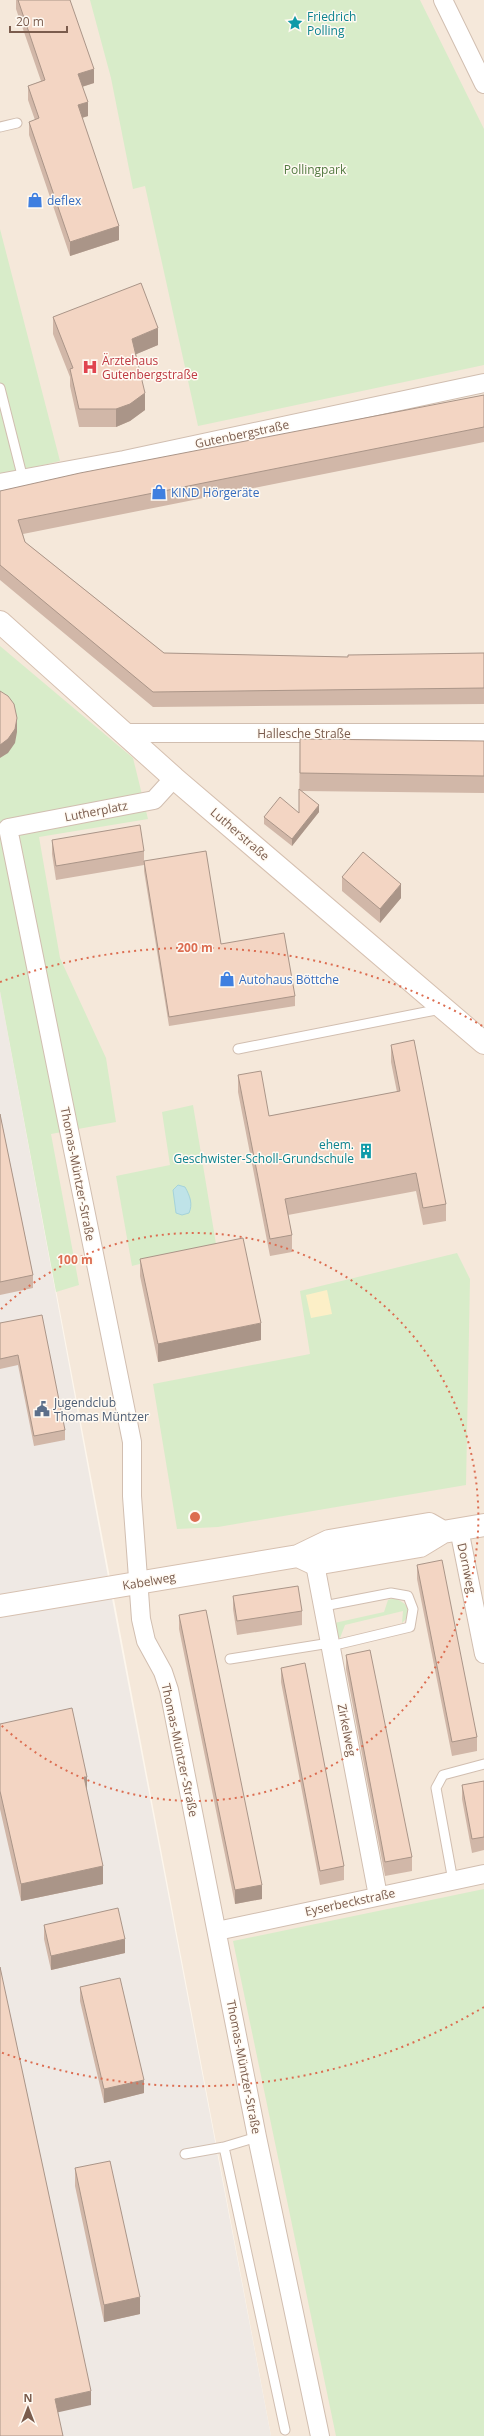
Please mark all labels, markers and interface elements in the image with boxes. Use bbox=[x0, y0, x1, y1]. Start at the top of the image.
scale bar bbox=[10, 8, 67, 34]
place label: Friedrich Polling bbox=[307, 8, 356, 39]
text: 20 m bbox=[16, 13, 44, 30]
place icon: Friedrich Polling bbox=[286, 14, 304, 32]
park label: Pollingpark bbox=[284, 161, 347, 178]
shop icon: deflex bbox=[26, 191, 44, 209]
place label: deflex bbox=[47, 192, 82, 209]
place label: Ärztehaus Gutenbergstraße bbox=[102, 352, 198, 383]
hospital icon: Ärztehaus Gutenbergstraße bbox=[81, 358, 99, 376]
street label: Gutenbergstraße bbox=[193, 416, 291, 452]
shop icon: KIND Hörgeräte bbox=[150, 483, 168, 501]
place label: KIND Hörgeräte bbox=[171, 484, 260, 501]
street label: Hallesche Straße bbox=[257, 725, 351, 742]
street label: Lutherplatz bbox=[63, 796, 129, 825]
street label: Lutherstraße bbox=[207, 804, 273, 864]
text: 200 m bbox=[177, 939, 213, 956]
shop icon: Autohaus Böttche bbox=[218, 970, 236, 988]
place label: Autohaus Böttche bbox=[239, 971, 339, 988]
street label: Thomas-Müntzer-Straße bbox=[57, 1106, 99, 1243]
place label: ehem. Geschwister-Scholl-Grundschule bbox=[173, 1136, 354, 1167]
building icon: ehem. Geschwister-Scholl-Grundschule bbox=[357, 1142, 375, 1160]
text: 100 m bbox=[57, 1251, 93, 1268]
place label: Jugendclub Thomas Müntzer bbox=[53, 1394, 149, 1425]
public building icon: Jugendclub Thomas Müntzer bbox=[33, 1400, 51, 1418]
centre of rings bbox=[188, 1510, 202, 1524]
street label: Dornweg bbox=[453, 1541, 481, 1595]
street label: Kabelweg bbox=[121, 1568, 177, 1594]
street label: Thomas-Müntzer-Straße bbox=[158, 1682, 203, 1819]
street label: Zirkelweg bbox=[334, 1702, 361, 1758]
street label: Eyserbeckstraße bbox=[303, 1884, 397, 1920]
street label: Thomas-Müntzer-Straße bbox=[223, 1999, 265, 2136]
north arrow bbox=[8, 2388, 48, 2428]
text: N bbox=[24, 2390, 32, 2405]

